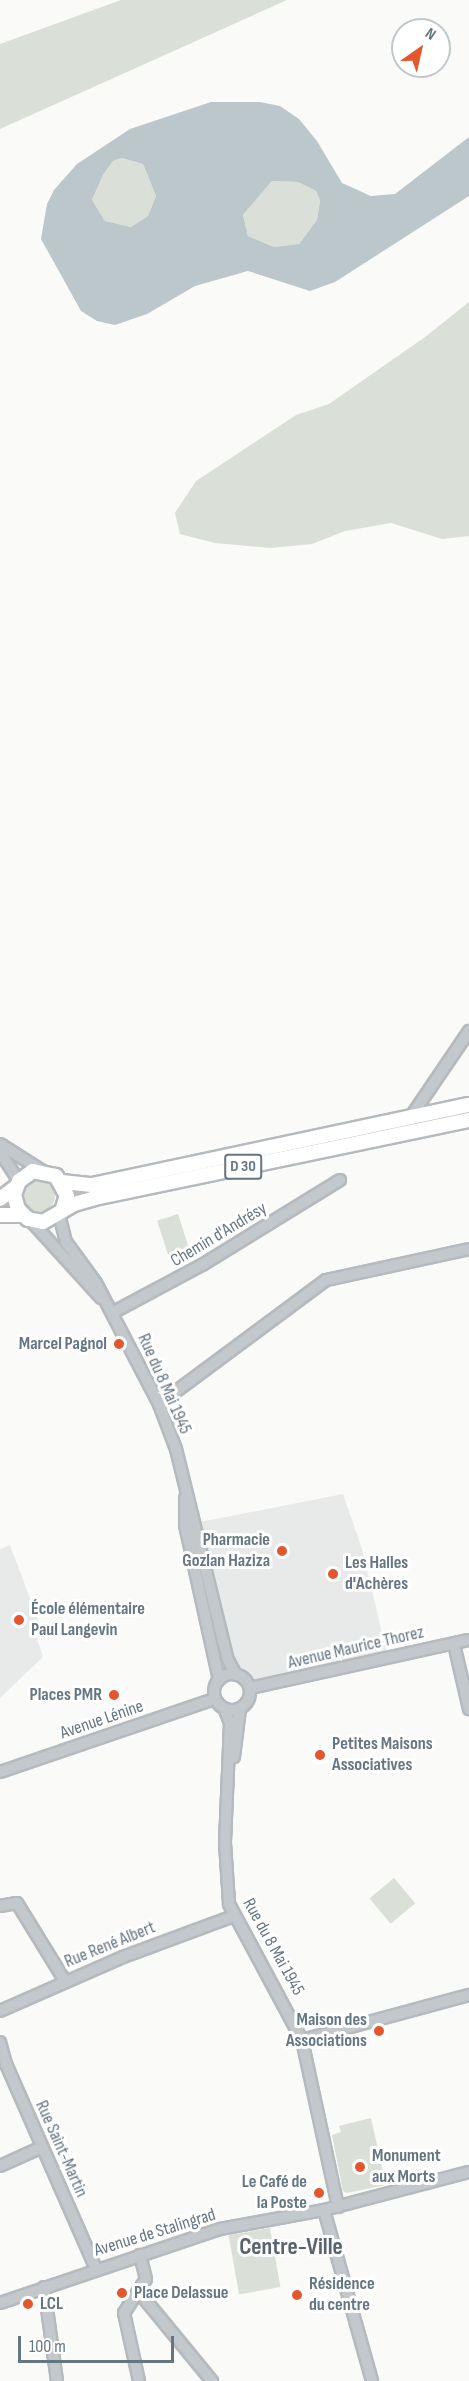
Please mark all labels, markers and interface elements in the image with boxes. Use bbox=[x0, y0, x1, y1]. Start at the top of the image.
north arrow bbox=[391, 18, 451, 78]
text: N bbox=[421, 24, 439, 45]
road number: D 30 bbox=[224, 1154, 262, 1180]
street label: Chemin d'Andrésy bbox=[167, 1198, 271, 1272]
street label: Rue du 8 Mai 1945 bbox=[132, 1331, 196, 1437]
place label: Marcel Pagnol bbox=[19, 1333, 107, 1355]
marker: Marcel Pagnol bbox=[112, 1337, 126, 1351]
place label: Pharmacie Gozlan Haziza bbox=[182, 1530, 270, 1572]
marker: Pharmacie Gozlan Haziza bbox=[275, 1544, 289, 1558]
place label: Les Halles d'Achères bbox=[345, 1553, 408, 1596]
marker: Les Halles d'Achères bbox=[326, 1567, 340, 1581]
place label: École élémentaire Paul Langevin bbox=[31, 1599, 145, 1642]
marker: École élémentaire Paul Langevin bbox=[12, 1613, 26, 1627]
street label: Avenue Maurice Thorez bbox=[286, 1622, 426, 1674]
place label: Places PMR bbox=[30, 1684, 102, 1706]
marker: Places PMR bbox=[107, 1688, 121, 1702]
street label: Avenue Lénine bbox=[58, 1696, 146, 1744]
place label: Petites Maisons Associatives bbox=[332, 1734, 433, 1776]
marker: Petites Maisons Associatives bbox=[313, 1748, 327, 1762]
street label: Rue du 8 Mai 1945 bbox=[238, 1895, 308, 1999]
street label: Rue René Albert bbox=[61, 1917, 159, 1973]
place label: Maison des Associations bbox=[286, 2010, 367, 2052]
marker: Maison des Associations bbox=[372, 2024, 386, 2038]
street label: Rue Saint-Martin bbox=[30, 2097, 92, 2201]
place label: Monument aux Morts bbox=[372, 2146, 441, 2188]
marker: Monument aux Morts bbox=[353, 2160, 367, 2174]
place label: Le Café de la Poste bbox=[242, 2172, 307, 2214]
marker: Le Café de la Poste bbox=[312, 2186, 326, 2200]
street label: Avenue de Stalingrad bbox=[92, 2204, 218, 2262]
district label: Centre-Ville bbox=[239, 2233, 343, 2261]
place label: Résidence du centre bbox=[309, 2274, 375, 2316]
place label: Place Delassue bbox=[134, 2282, 228, 2304]
marker: Place Delassue bbox=[115, 2286, 129, 2300]
marker: Résidence du centre bbox=[290, 2288, 304, 2302]
place label: LCL bbox=[40, 2293, 63, 2315]
marker: LCL bbox=[21, 2297, 35, 2311]
scale bar bbox=[21, 2324, 177, 2362]
text: 100 m bbox=[29, 2336, 66, 2357]

